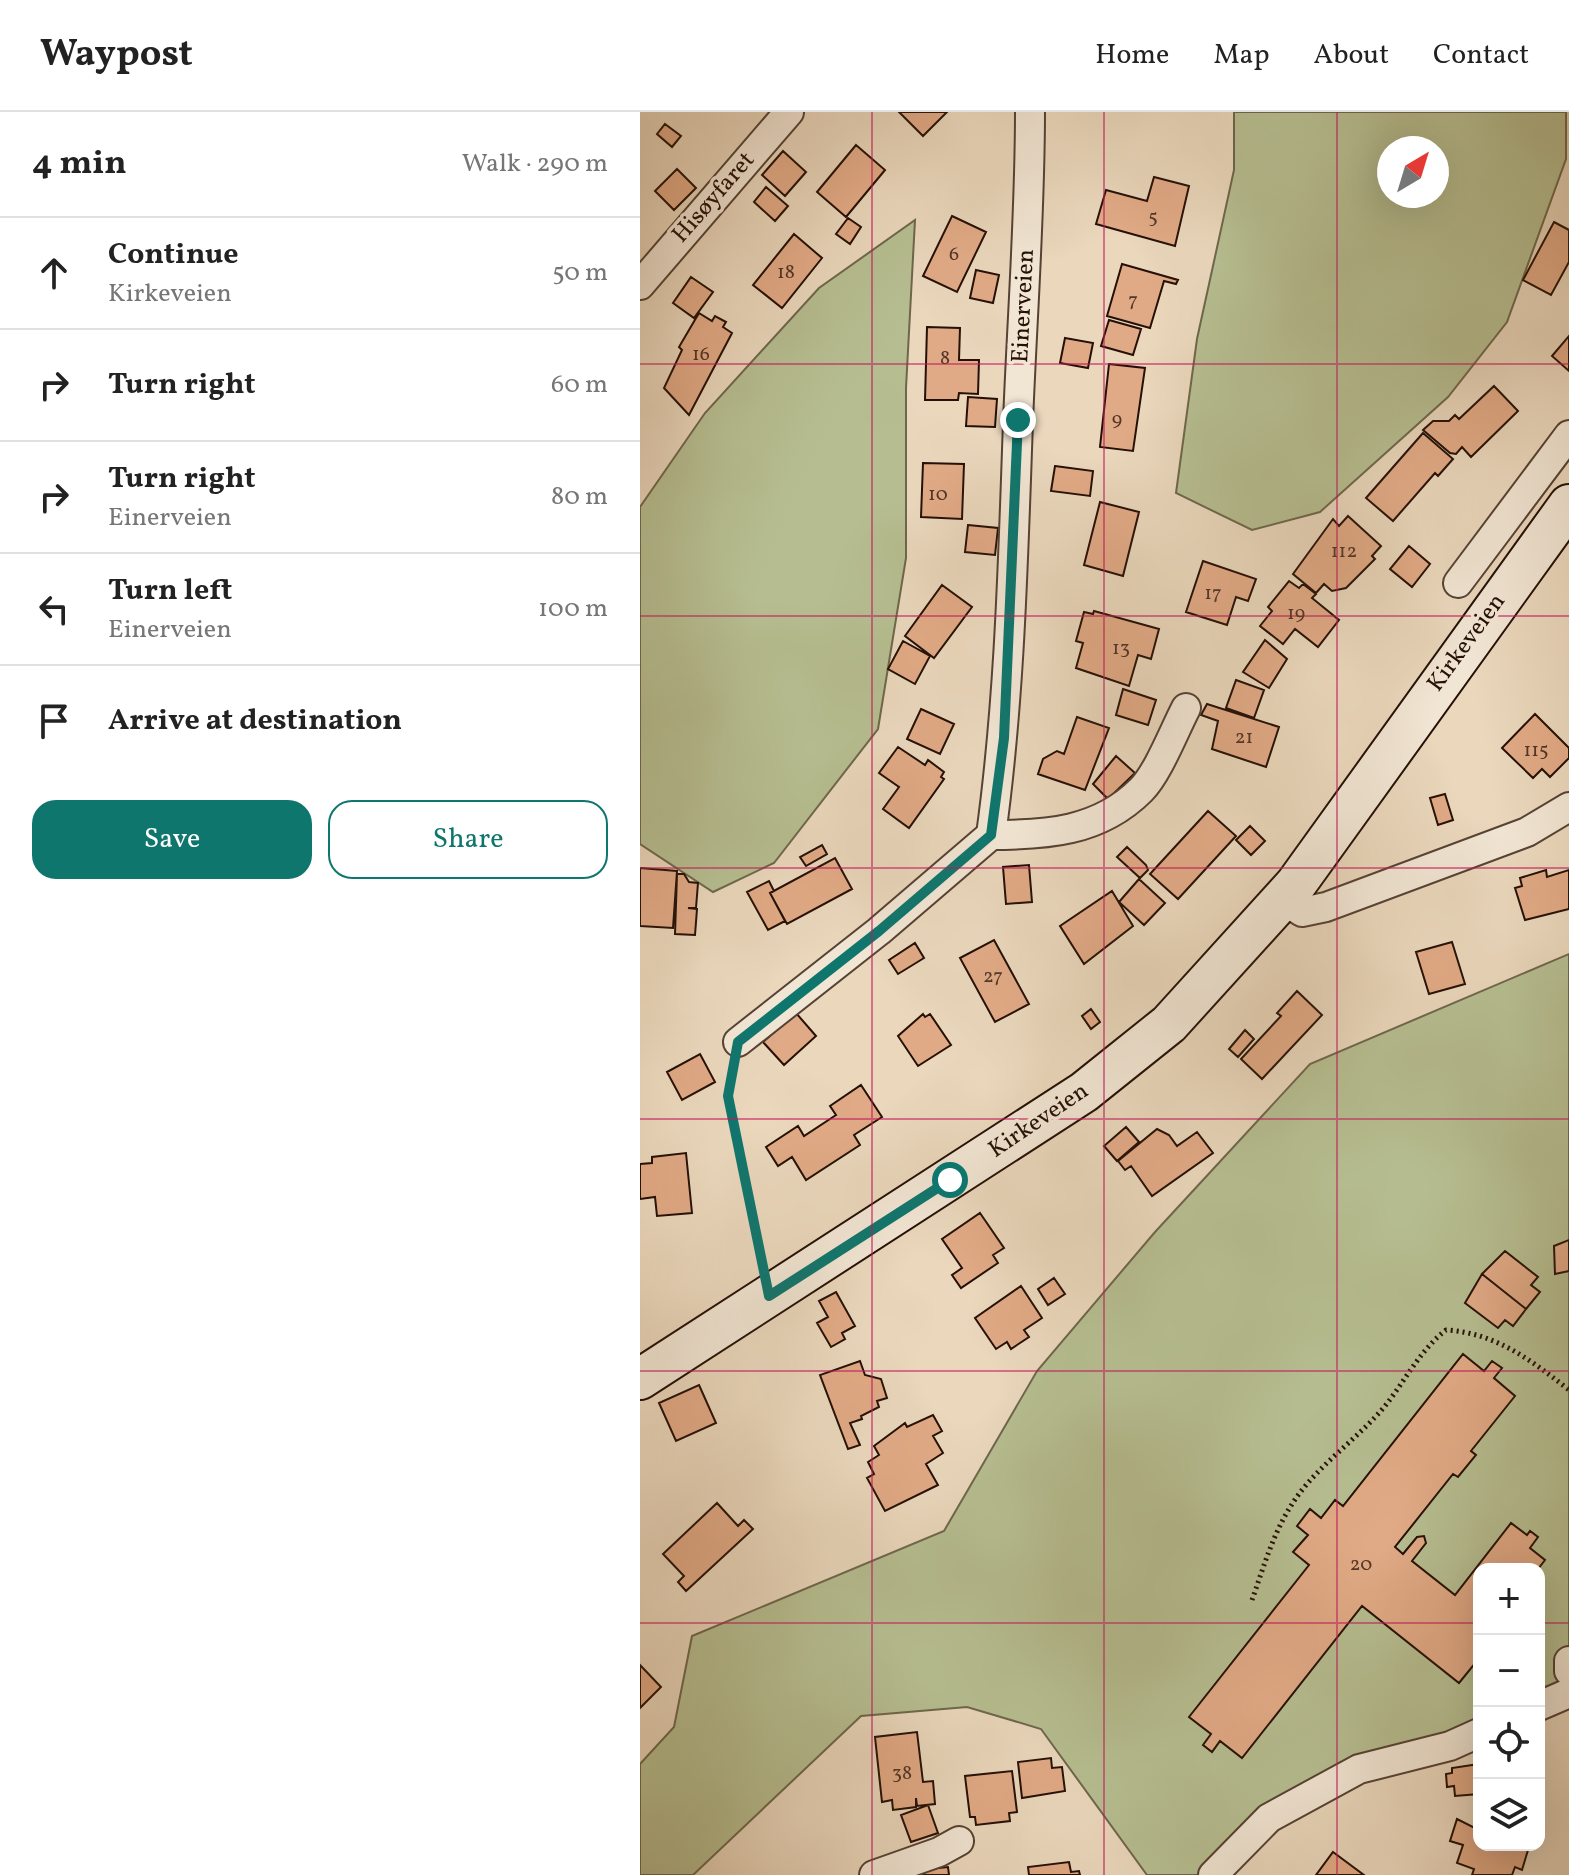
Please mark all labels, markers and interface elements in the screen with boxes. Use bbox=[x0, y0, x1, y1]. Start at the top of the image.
text: Waypost bbox=[40, 29, 193, 82]
text: Home bbox=[1095, 36, 1169, 75]
text: Map bbox=[1213, 36, 1269, 75]
text: About bbox=[1313, 36, 1389, 75]
text: Contact bbox=[1433, 36, 1529, 75]
north arrow bbox=[1377, 136, 1449, 208]
text: 4 min bbox=[32, 141, 127, 188]
street label: Hisøyfaret bbox=[665, 145, 763, 251]
text: Walk · 290 m bbox=[462, 146, 608, 182]
house number: 5 bbox=[1148, 204, 1158, 232]
text: Continue bbox=[108, 234, 239, 276]
house number: 6 bbox=[949, 241, 959, 269]
street label: Einerveien bbox=[1004, 248, 1044, 364]
icon: ahead bbox=[32, 251, 76, 295]
text: 50 m bbox=[552, 255, 608, 291]
house number: 18 bbox=[777, 259, 795, 287]
text: Kirkeveien bbox=[108, 276, 232, 312]
house number: 7 bbox=[1128, 287, 1138, 315]
house number: 16 bbox=[692, 341, 710, 369]
house number: 8 bbox=[940, 345, 950, 373]
icon: right bbox=[32, 363, 76, 407]
text: Turn right bbox=[108, 364, 256, 406]
text: 60 m bbox=[551, 367, 608, 403]
route end bbox=[1000, 402, 1036, 438]
house number: 9 bbox=[1112, 406, 1122, 434]
text: Turn right bbox=[108, 458, 256, 500]
icon: right bbox=[32, 475, 76, 519]
text: 80 m bbox=[551, 479, 608, 515]
house number: 10 bbox=[928, 481, 948, 509]
text: Einerveien bbox=[108, 500, 232, 536]
house number: 112 bbox=[1331, 538, 1357, 566]
text: Turn left bbox=[108, 570, 232, 612]
house number: 17 bbox=[1204, 580, 1222, 608]
icon: left bbox=[32, 587, 76, 631]
street label: Kirkeveien bbox=[1420, 587, 1514, 699]
text: 100 m bbox=[538, 591, 608, 627]
house number: 19 bbox=[1287, 600, 1305, 628]
text: Einerveien bbox=[108, 612, 232, 648]
house number: 13 bbox=[1112, 635, 1130, 663]
icon: arrive bbox=[32, 699, 76, 743]
text: Arrive at destination bbox=[108, 700, 402, 742]
house number: 21 bbox=[1235, 724, 1253, 752]
house number: 115 bbox=[1523, 737, 1549, 765]
button: Save bbox=[32, 800, 312, 879]
button: Share bbox=[328, 800, 608, 879]
house number: 27 bbox=[983, 963, 1003, 991]
street label: Kirkeveien bbox=[982, 1075, 1096, 1167]
route start bbox=[932, 1162, 968, 1198]
house number: 20 bbox=[1350, 1551, 1372, 1579]
map controls bbox=[1473, 1563, 1545, 1851]
button: + bbox=[1473, 1563, 1545, 1635]
button: − bbox=[1473, 1635, 1545, 1707]
button: locate bbox=[1473, 1707, 1545, 1779]
house number: 38 bbox=[892, 1760, 912, 1788]
button: layers bbox=[1473, 1779, 1545, 1851]

